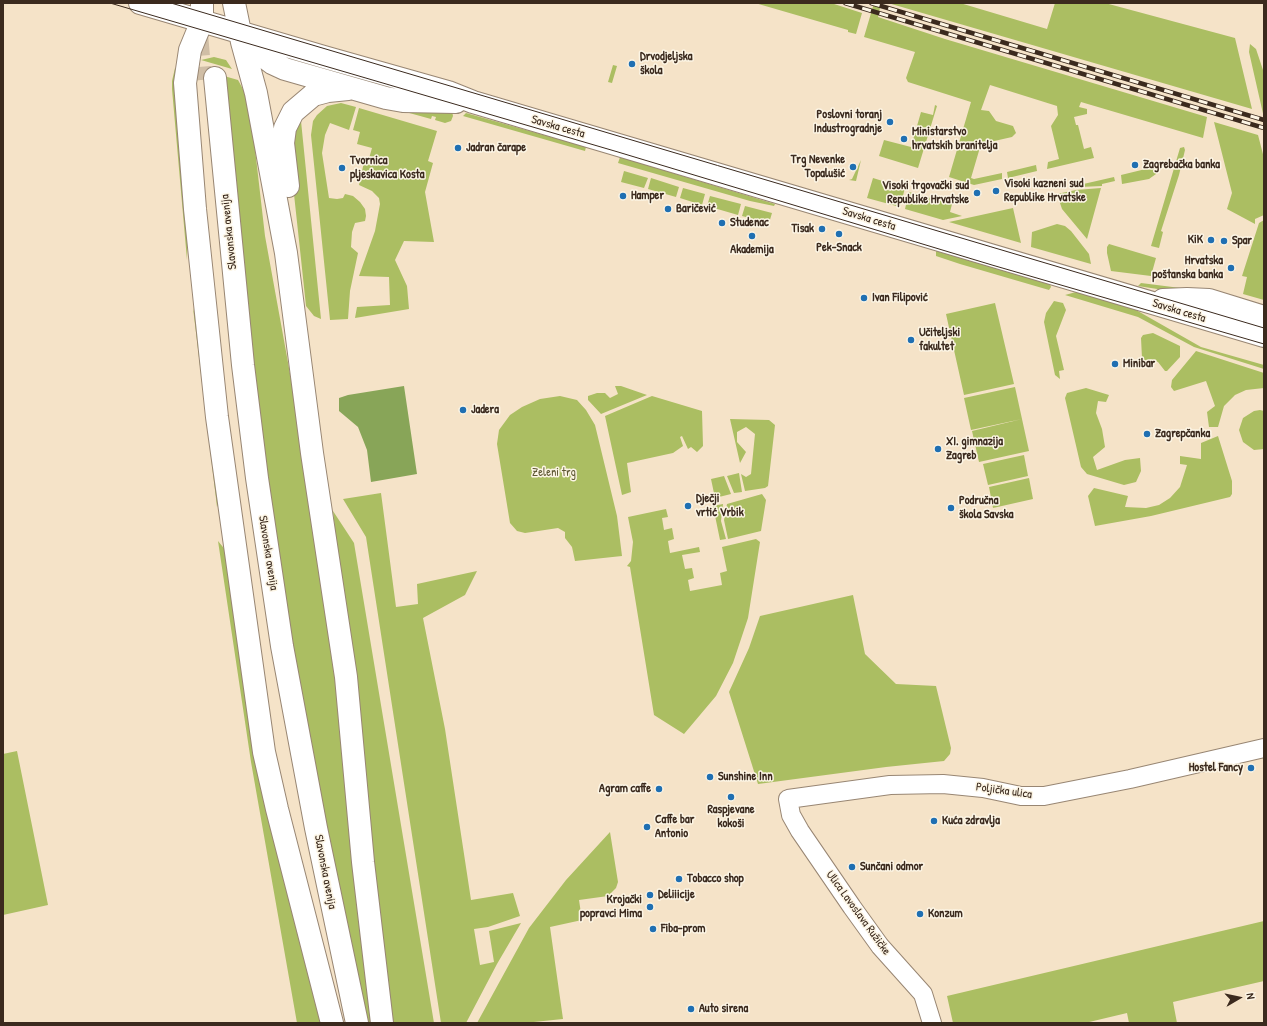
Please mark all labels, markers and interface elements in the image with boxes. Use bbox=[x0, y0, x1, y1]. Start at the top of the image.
place label: Drvodjeljska škola bbox=[640, 50, 693, 78]
marker: Drvodjeljska škola bbox=[627, 59, 637, 69]
place label: Poslovni toranj Industrogradnje bbox=[814, 108, 882, 136]
street label: Savska cesta bbox=[530, 113, 586, 141]
marker: Poslovni toranj Industrogradnje bbox=[885, 117, 895, 127]
place label: Ministarstvo hrvatskih branitelja bbox=[912, 125, 997, 153]
marker: Ministarstvo hrvatskih branitelja bbox=[899, 134, 909, 144]
place label: Jadran čarape bbox=[466, 141, 526, 155]
marker: Jadran čarape bbox=[453, 143, 463, 153]
place label: Trg Nevenke Topalušić bbox=[791, 153, 845, 181]
place label: Tvornica pljeskavica Kosta bbox=[350, 154, 424, 182]
place label: Zagrebačka banka bbox=[1143, 158, 1220, 172]
marker: Zagrebačka banka bbox=[1130, 160, 1140, 170]
marker: Trg Nevenke Topalušić bbox=[848, 162, 858, 172]
marker: Tvornica pljeskavica Kosta bbox=[337, 163, 347, 173]
place label: Visoki kazneni sud Republike Hrvatske bbox=[1004, 177, 1086, 205]
place label: Visoki trgovački sud Republike Hrvatske bbox=[882, 179, 969, 207]
marker: Visoki kazneni sud Republike Hrvatske bbox=[991, 186, 1001, 196]
marker: Visoki trgovački sud Republike Hrvatske bbox=[972, 188, 982, 198]
place label: Hamper bbox=[631, 189, 664, 203]
marker: Hamper bbox=[618, 191, 628, 201]
street label: Slavonska avenija bbox=[218, 194, 240, 270]
place label: Baričević bbox=[676, 202, 716, 216]
marker: Baričević bbox=[663, 204, 673, 214]
street label: Savska cesta bbox=[841, 204, 897, 234]
place label: Studenac bbox=[730, 216, 769, 230]
marker: Studenac bbox=[717, 218, 727, 228]
place label: Tisak bbox=[791, 222, 814, 236]
marker: Tisak bbox=[817, 224, 827, 234]
marker: Pek-Snack bbox=[834, 229, 844, 239]
marker: Akademija bbox=[747, 231, 757, 241]
place label: KiK bbox=[1188, 233, 1203, 247]
place label: Spar bbox=[1232, 234, 1252, 248]
marker: KiK bbox=[1206, 235, 1216, 245]
marker: Spar bbox=[1219, 236, 1229, 246]
place label: Pek-Snack bbox=[816, 241, 862, 255]
place label: Akademija bbox=[730, 243, 774, 257]
place label: Hrvatska poštanska banka bbox=[1152, 254, 1223, 282]
marker: Hrvatska poštanska banka bbox=[1226, 263, 1236, 273]
place label: Ivan Filipović bbox=[872, 291, 928, 305]
marker: Ivan Filipović bbox=[859, 293, 869, 303]
street label: Savska cesta bbox=[1151, 296, 1207, 326]
place label: Učiteljski fakultet bbox=[919, 326, 960, 354]
marker: Učiteljski fakultet bbox=[906, 335, 916, 345]
place label: Minibar bbox=[1123, 357, 1155, 371]
marker: Minibar bbox=[1110, 359, 1120, 369]
place label: Jadera bbox=[471, 403, 499, 417]
marker: Jadera bbox=[458, 405, 468, 415]
place label: Zagrepčanka bbox=[1155, 427, 1210, 441]
marker: Zagrepčanka bbox=[1142, 429, 1152, 439]
place label: XI. gimnazija Zagreb bbox=[946, 435, 1003, 463]
marker: XI. gimnazija Zagreb bbox=[933, 444, 943, 454]
park label: Zeleni trg bbox=[532, 466, 576, 480]
place label: Dječji vrtić Vrbik bbox=[696, 492, 744, 520]
place label: Područna škola Savska bbox=[959, 494, 1013, 522]
marker: Dječji vrtić Vrbik bbox=[683, 501, 693, 511]
marker: Područna škola Savska bbox=[946, 503, 956, 513]
street label: Slavonska avenija bbox=[255, 515, 281, 591]
place label: Hostel Fancy bbox=[1189, 761, 1243, 775]
marker: Hostel Fancy bbox=[1246, 763, 1256, 773]
place label: Sunshine Inn bbox=[718, 770, 773, 784]
marker: Sunshine Inn bbox=[705, 772, 715, 782]
street label: Poljička ulica bbox=[975, 780, 1033, 802]
place label: Agram caffe bbox=[599, 782, 651, 796]
marker: Agram caffe bbox=[654, 784, 664, 794]
marker: Raspjevane kokoši bbox=[726, 792, 736, 802]
place label: Raspjevane kokoši bbox=[707, 803, 755, 831]
place label: Caffe bar Antonio bbox=[655, 813, 694, 841]
place label: Kuća zdravlja bbox=[942, 814, 1000, 828]
marker: Kuća zdravlja bbox=[929, 816, 939, 826]
marker: Caffe bar Antonio bbox=[642, 822, 652, 832]
street label: Slavonska avenija bbox=[311, 834, 339, 910]
place label: Sunčani odmor bbox=[860, 860, 923, 874]
marker: Sunčani odmor bbox=[847, 862, 857, 872]
street label: Ulica Lavoslava Ružičke bbox=[823, 868, 893, 958]
place label: Tobacco shop bbox=[687, 872, 744, 886]
marker: Tobacco shop bbox=[674, 874, 684, 884]
place label: Deliiicije bbox=[658, 888, 695, 902]
marker: Deliiicije bbox=[645, 890, 655, 900]
place label: Krojački popravci Mima bbox=[580, 893, 642, 921]
marker: Krojački popravci Mima bbox=[645, 902, 655, 912]
place label: Konzum bbox=[928, 907, 963, 921]
marker: Konzum bbox=[915, 909, 925, 919]
place label: Fiba-prom bbox=[661, 922, 705, 936]
marker: Fiba-prom bbox=[648, 924, 658, 934]
north arrow bbox=[1219, 978, 1259, 1018]
text: N bbox=[1243, 992, 1258, 1000]
place label: Auto sirena bbox=[699, 1002, 748, 1016]
marker: Auto sirena bbox=[686, 1004, 696, 1014]

